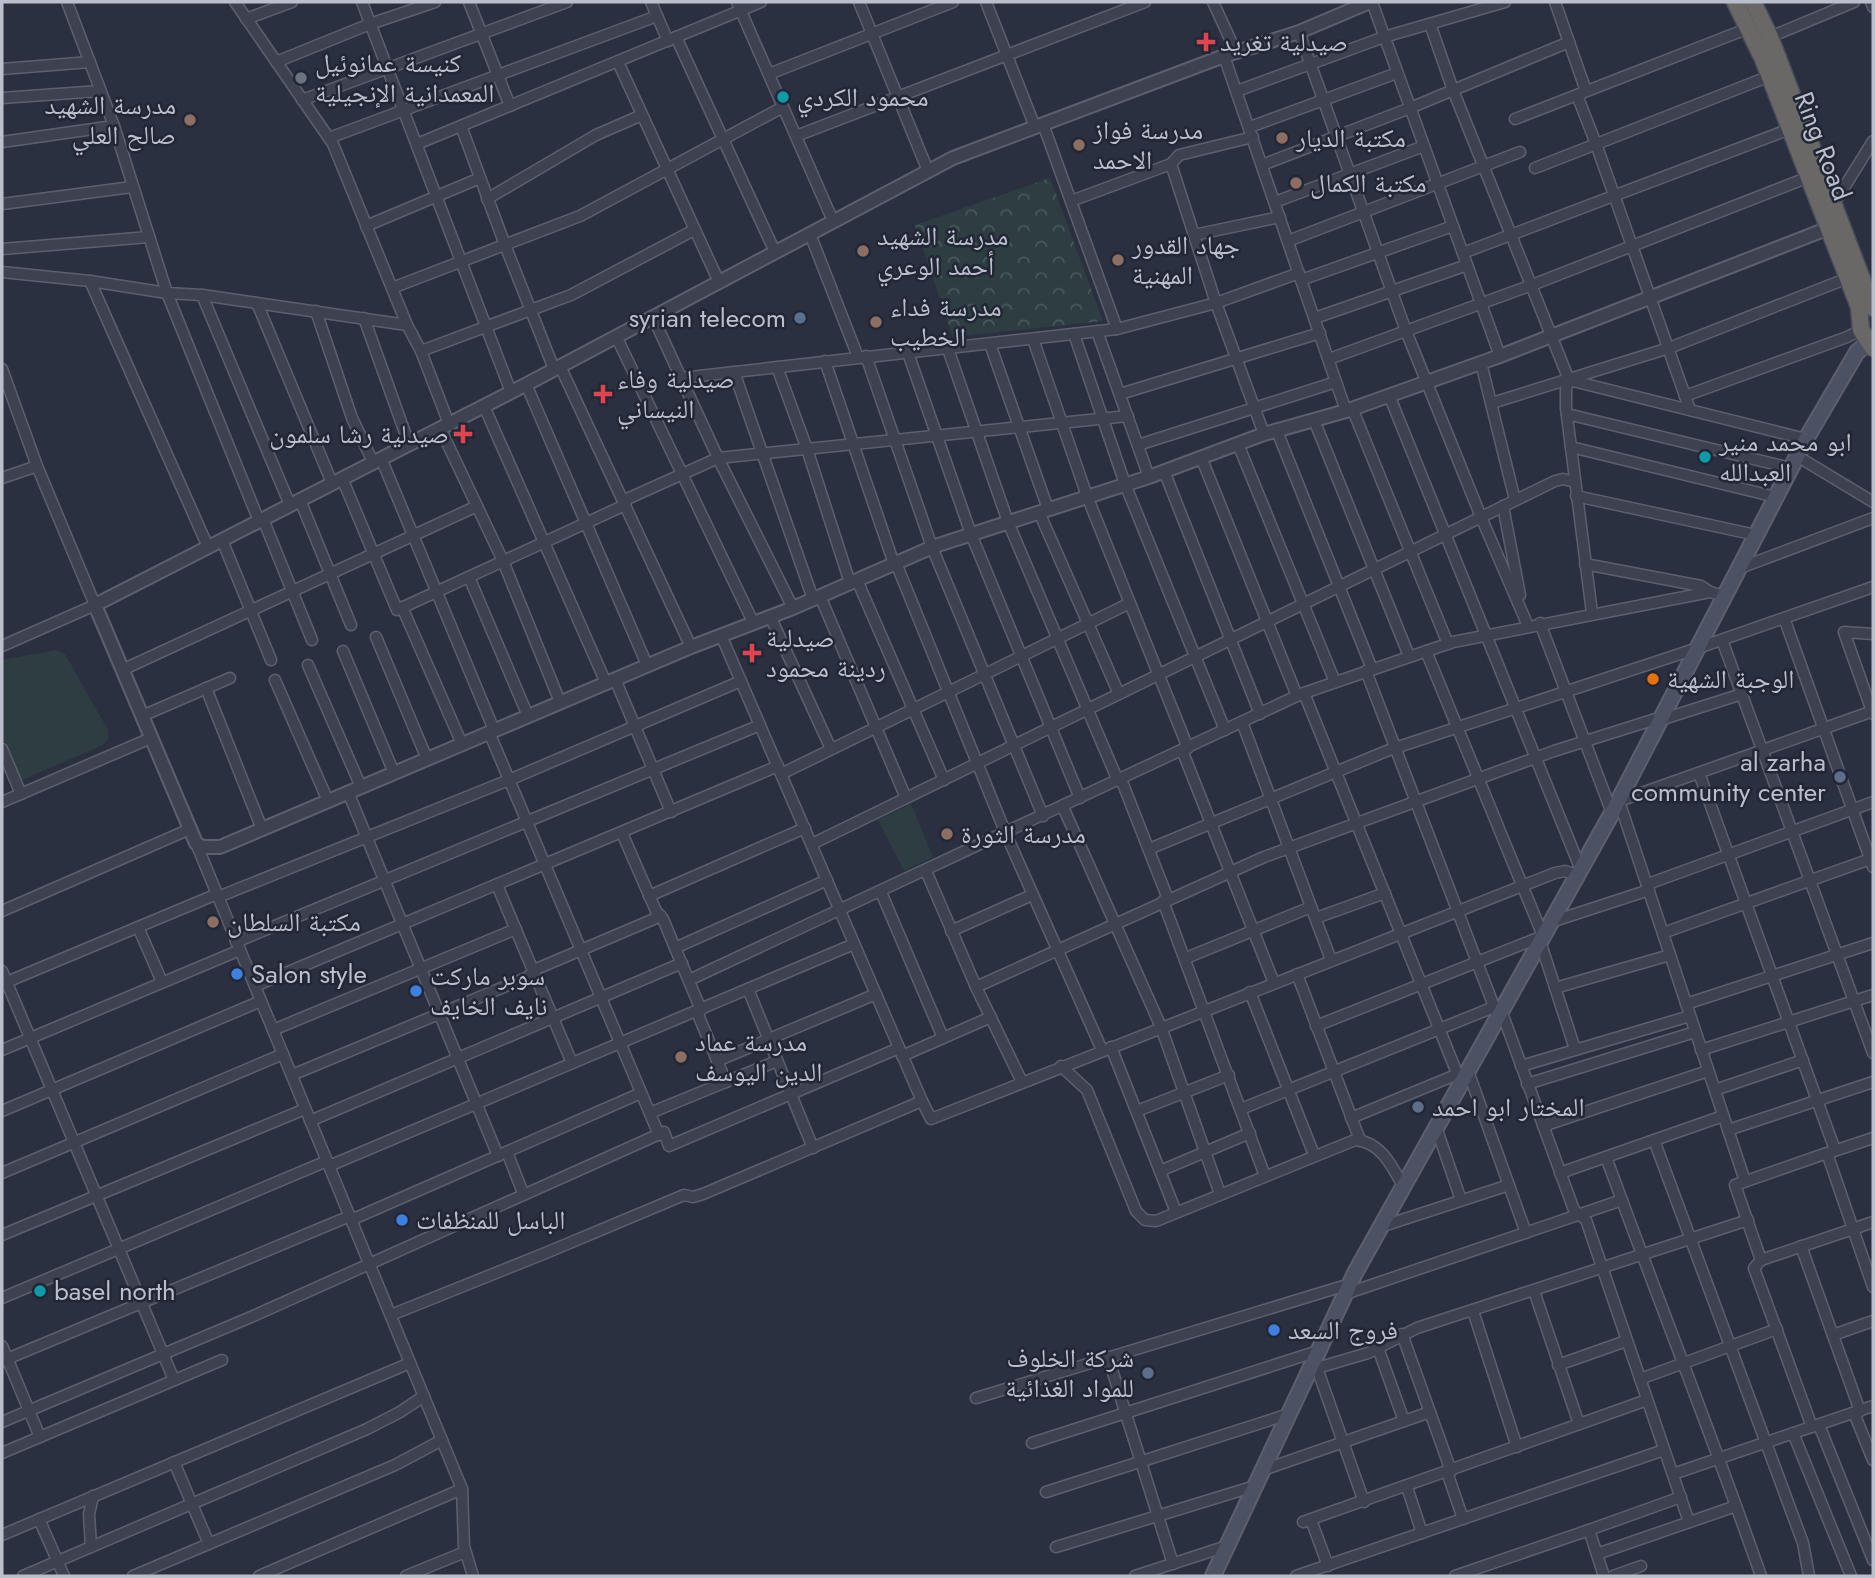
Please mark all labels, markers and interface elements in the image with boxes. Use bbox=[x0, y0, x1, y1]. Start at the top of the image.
place label: صيدلية تغريد bbox=[1220, 23, 1348, 61]
marker: صيدلية تغريد bbox=[1198, 34, 1214, 50]
place label: كنيسة عمانوئيل المعمدانية الإنجيلية bbox=[315, 44, 494, 112]
marker: كنيسة عمانوئيل المعمدانية الإنجيلية bbox=[293, 70, 309, 86]
place label: محمود الكردي bbox=[797, 78, 929, 118]
place label: مدرسة الشهيد صالح العلي bbox=[45, 86, 176, 156]
street label: Ring Road bbox=[1785, 86, 1861, 206]
marker: محمود الكردي bbox=[775, 89, 791, 105]
place label: مدرسة فواز الاحمد bbox=[1092, 111, 1203, 179]
marker: مدرسة الشهيد صالح العلي bbox=[182, 112, 198, 128]
place label: مكتبة الديار bbox=[1295, 119, 1406, 157]
marker: مكتبة الديار bbox=[1274, 130, 1290, 146]
marker: مدرسة فواز الاحمد bbox=[1071, 137, 1087, 153]
place label: مكتبة الكمال bbox=[1310, 164, 1427, 202]
marker: مكتبة الكمال bbox=[1288, 175, 1304, 191]
place label: مدرسة الشهيد أحمد الوعري bbox=[877, 217, 1008, 287]
place label: جهاد القدور المهنية bbox=[1131, 226, 1240, 294]
marker: مدرسة الشهيد أحمد الوعري bbox=[855, 243, 871, 259]
marker: جهاد القدور المهنية bbox=[1110, 252, 1126, 268]
place label: مدرسة فداء الخطيب bbox=[890, 288, 1002, 356]
place label: syrian telecom bbox=[629, 299, 786, 337]
marker: syrian telecom bbox=[792, 310, 808, 326]
marker: مدرسة فداء الخطيب bbox=[868, 314, 884, 330]
place label: صيدلية وفاء النيساني bbox=[617, 360, 735, 430]
marker: صيدلية وفاء النيساني bbox=[595, 386, 611, 402]
place label: صيدلية رشا سلمون bbox=[269, 415, 449, 453]
place label: ابو محمد منير العبدالله bbox=[1718, 423, 1852, 491]
marker: صيدلية رشا سلمون bbox=[455, 426, 471, 442]
marker: ابو محمد منير العبدالله bbox=[1697, 449, 1713, 465]
place label: صيدلية ردينة محمود bbox=[766, 619, 886, 687]
marker: صيدلية ردينة محمود bbox=[744, 645, 760, 661]
place label: الوجبة الشهية bbox=[1667, 660, 1795, 698]
marker: الوجبة الشهية bbox=[1645, 671, 1661, 687]
place label: al zarha community center bbox=[1631, 743, 1826, 811]
marker: al zarha community center bbox=[1832, 769, 1848, 785]
place label: مدرسة الثورة bbox=[961, 815, 1086, 853]
marker: مدرسة الثورة bbox=[939, 826, 955, 842]
place label: مكتبة السلطان bbox=[227, 903, 361, 941]
marker: مكتبة السلطان bbox=[205, 914, 221, 930]
place label: Salon style bbox=[251, 955, 367, 993]
place label: سوبر ماركت نايف الخايف bbox=[430, 957, 547, 1025]
marker: Salon style bbox=[229, 966, 245, 982]
marker: سوبر ماركت نايف الخايف bbox=[408, 983, 424, 999]
place label: مدرسة عماد الدين اليوسف bbox=[695, 1023, 823, 1091]
marker: مدرسة عماد الدين اليوسف bbox=[673, 1049, 689, 1065]
place label: المختار ابو احمد bbox=[1432, 1088, 1585, 1126]
marker: المختار ابو احمد bbox=[1410, 1099, 1426, 1115]
place label: الباسل للمنظفات bbox=[416, 1201, 565, 1239]
marker: الباسل للمنظفات bbox=[394, 1212, 410, 1228]
place label: basel north bbox=[54, 1272, 176, 1310]
marker: basel north bbox=[32, 1283, 48, 1299]
place label: فروج السعد bbox=[1288, 1311, 1398, 1349]
marker: فروج السعد bbox=[1266, 1322, 1282, 1338]
place label: شركة الخلوف للمواد الغذائية bbox=[1005, 1339, 1134, 1407]
marker: شركة الخلوف للمواد الغذائية bbox=[1140, 1365, 1156, 1381]

